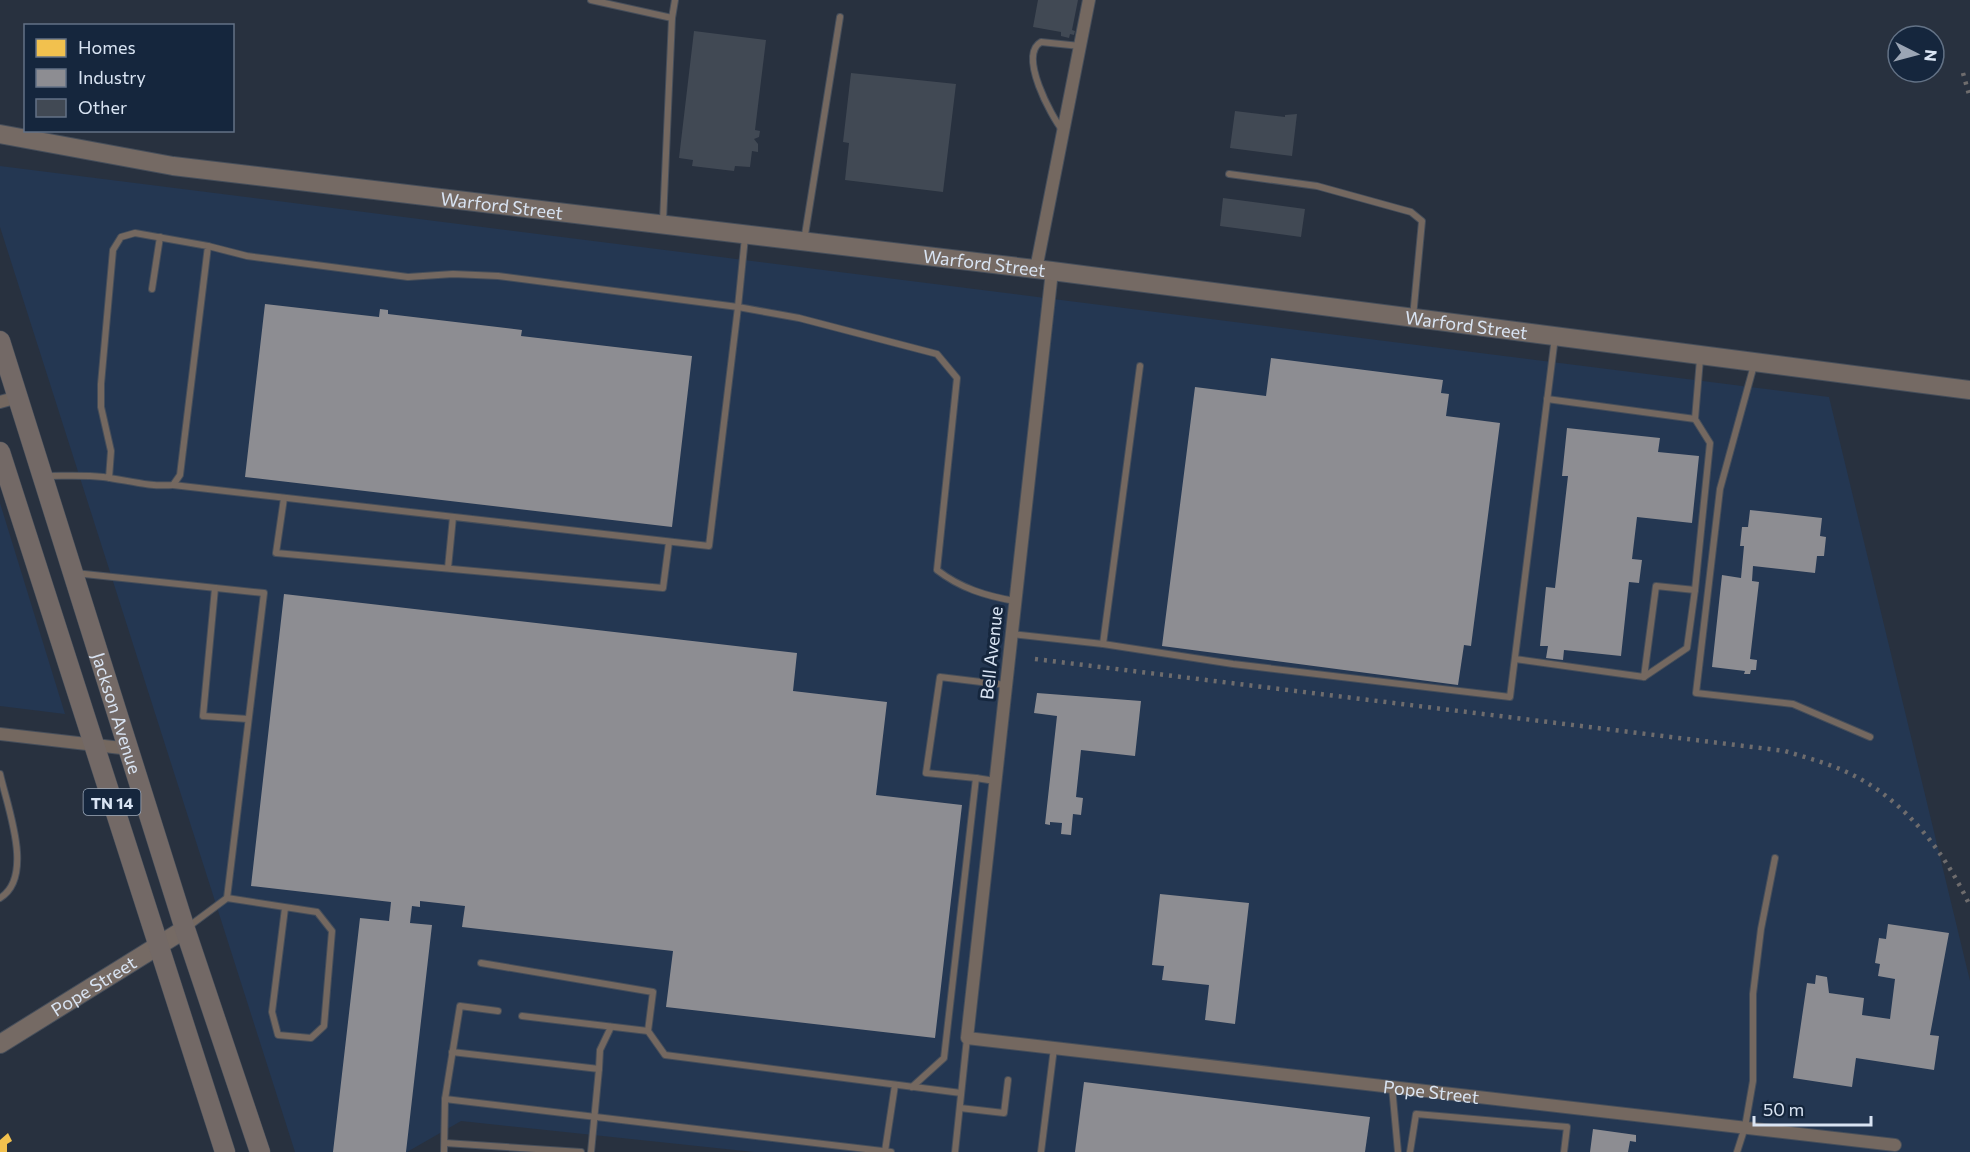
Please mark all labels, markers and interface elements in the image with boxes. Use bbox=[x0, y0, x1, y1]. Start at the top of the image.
legend bbox=[24, 24, 234, 132]
north arrow bbox=[1886, 24, 1946, 84]
text: Homes bbox=[78, 36, 136, 58]
text: N bbox=[1921, 49, 1941, 63]
text: Industry bbox=[78, 66, 146, 88]
text: Other bbox=[78, 96, 127, 118]
street label: Warford Street bbox=[439, 187, 564, 223]
street label: Warford Street bbox=[922, 245, 1047, 281]
street label: Warford Street bbox=[1404, 306, 1529, 344]
street label: Bell Avenue bbox=[975, 605, 1007, 701]
street label: Jackson Avenue bbox=[88, 650, 146, 776]
road number: TN 14 bbox=[84, 789, 140, 815]
street label: Pope Street bbox=[47, 951, 140, 1021]
street label: Pope Street bbox=[1382, 1075, 1480, 1108]
scale bar bbox=[1754, 1089, 1871, 1127]
text: 50 m bbox=[1763, 1098, 1804, 1120]

